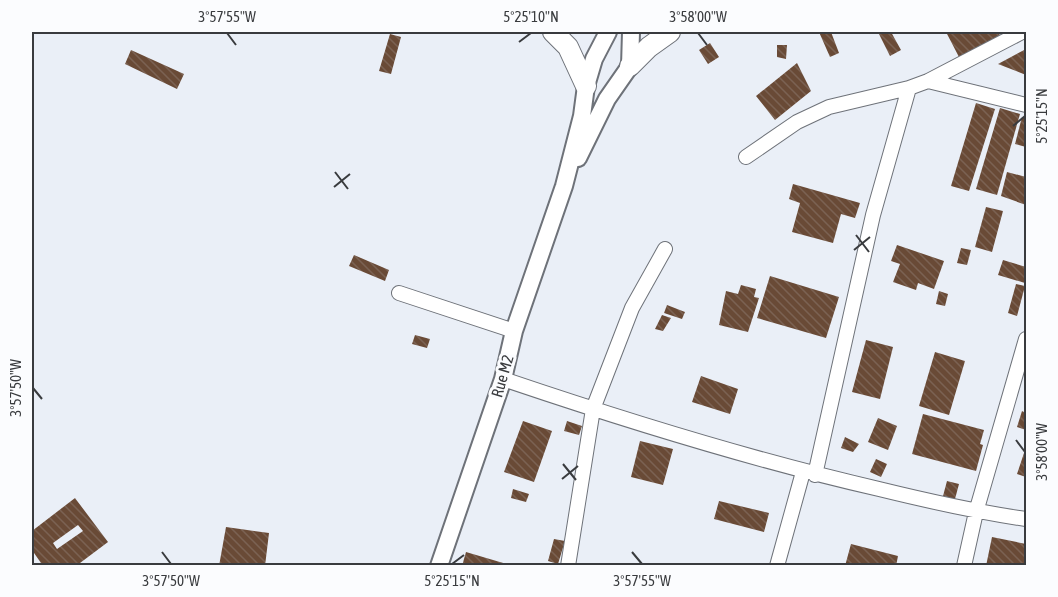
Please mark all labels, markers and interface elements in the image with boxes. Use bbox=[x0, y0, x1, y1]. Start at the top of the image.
text: 3°57'55"W bbox=[198, 8, 256, 25]
text: 5°25'10"N bbox=[503, 8, 559, 25]
text: 3°58'00"W bbox=[669, 8, 727, 25]
text: 5°25'15"N bbox=[1033, 88, 1050, 144]
street label: Rue M2 bbox=[487, 353, 517, 399]
text: 3°57'50"W bbox=[7, 359, 24, 417]
text: 3°58'00"W bbox=[1033, 423, 1050, 481]
text: 3°57'50"W bbox=[142, 572, 200, 589]
text: 5°25'15"N bbox=[424, 572, 480, 589]
text: 3°57'55"W bbox=[613, 572, 671, 589]

